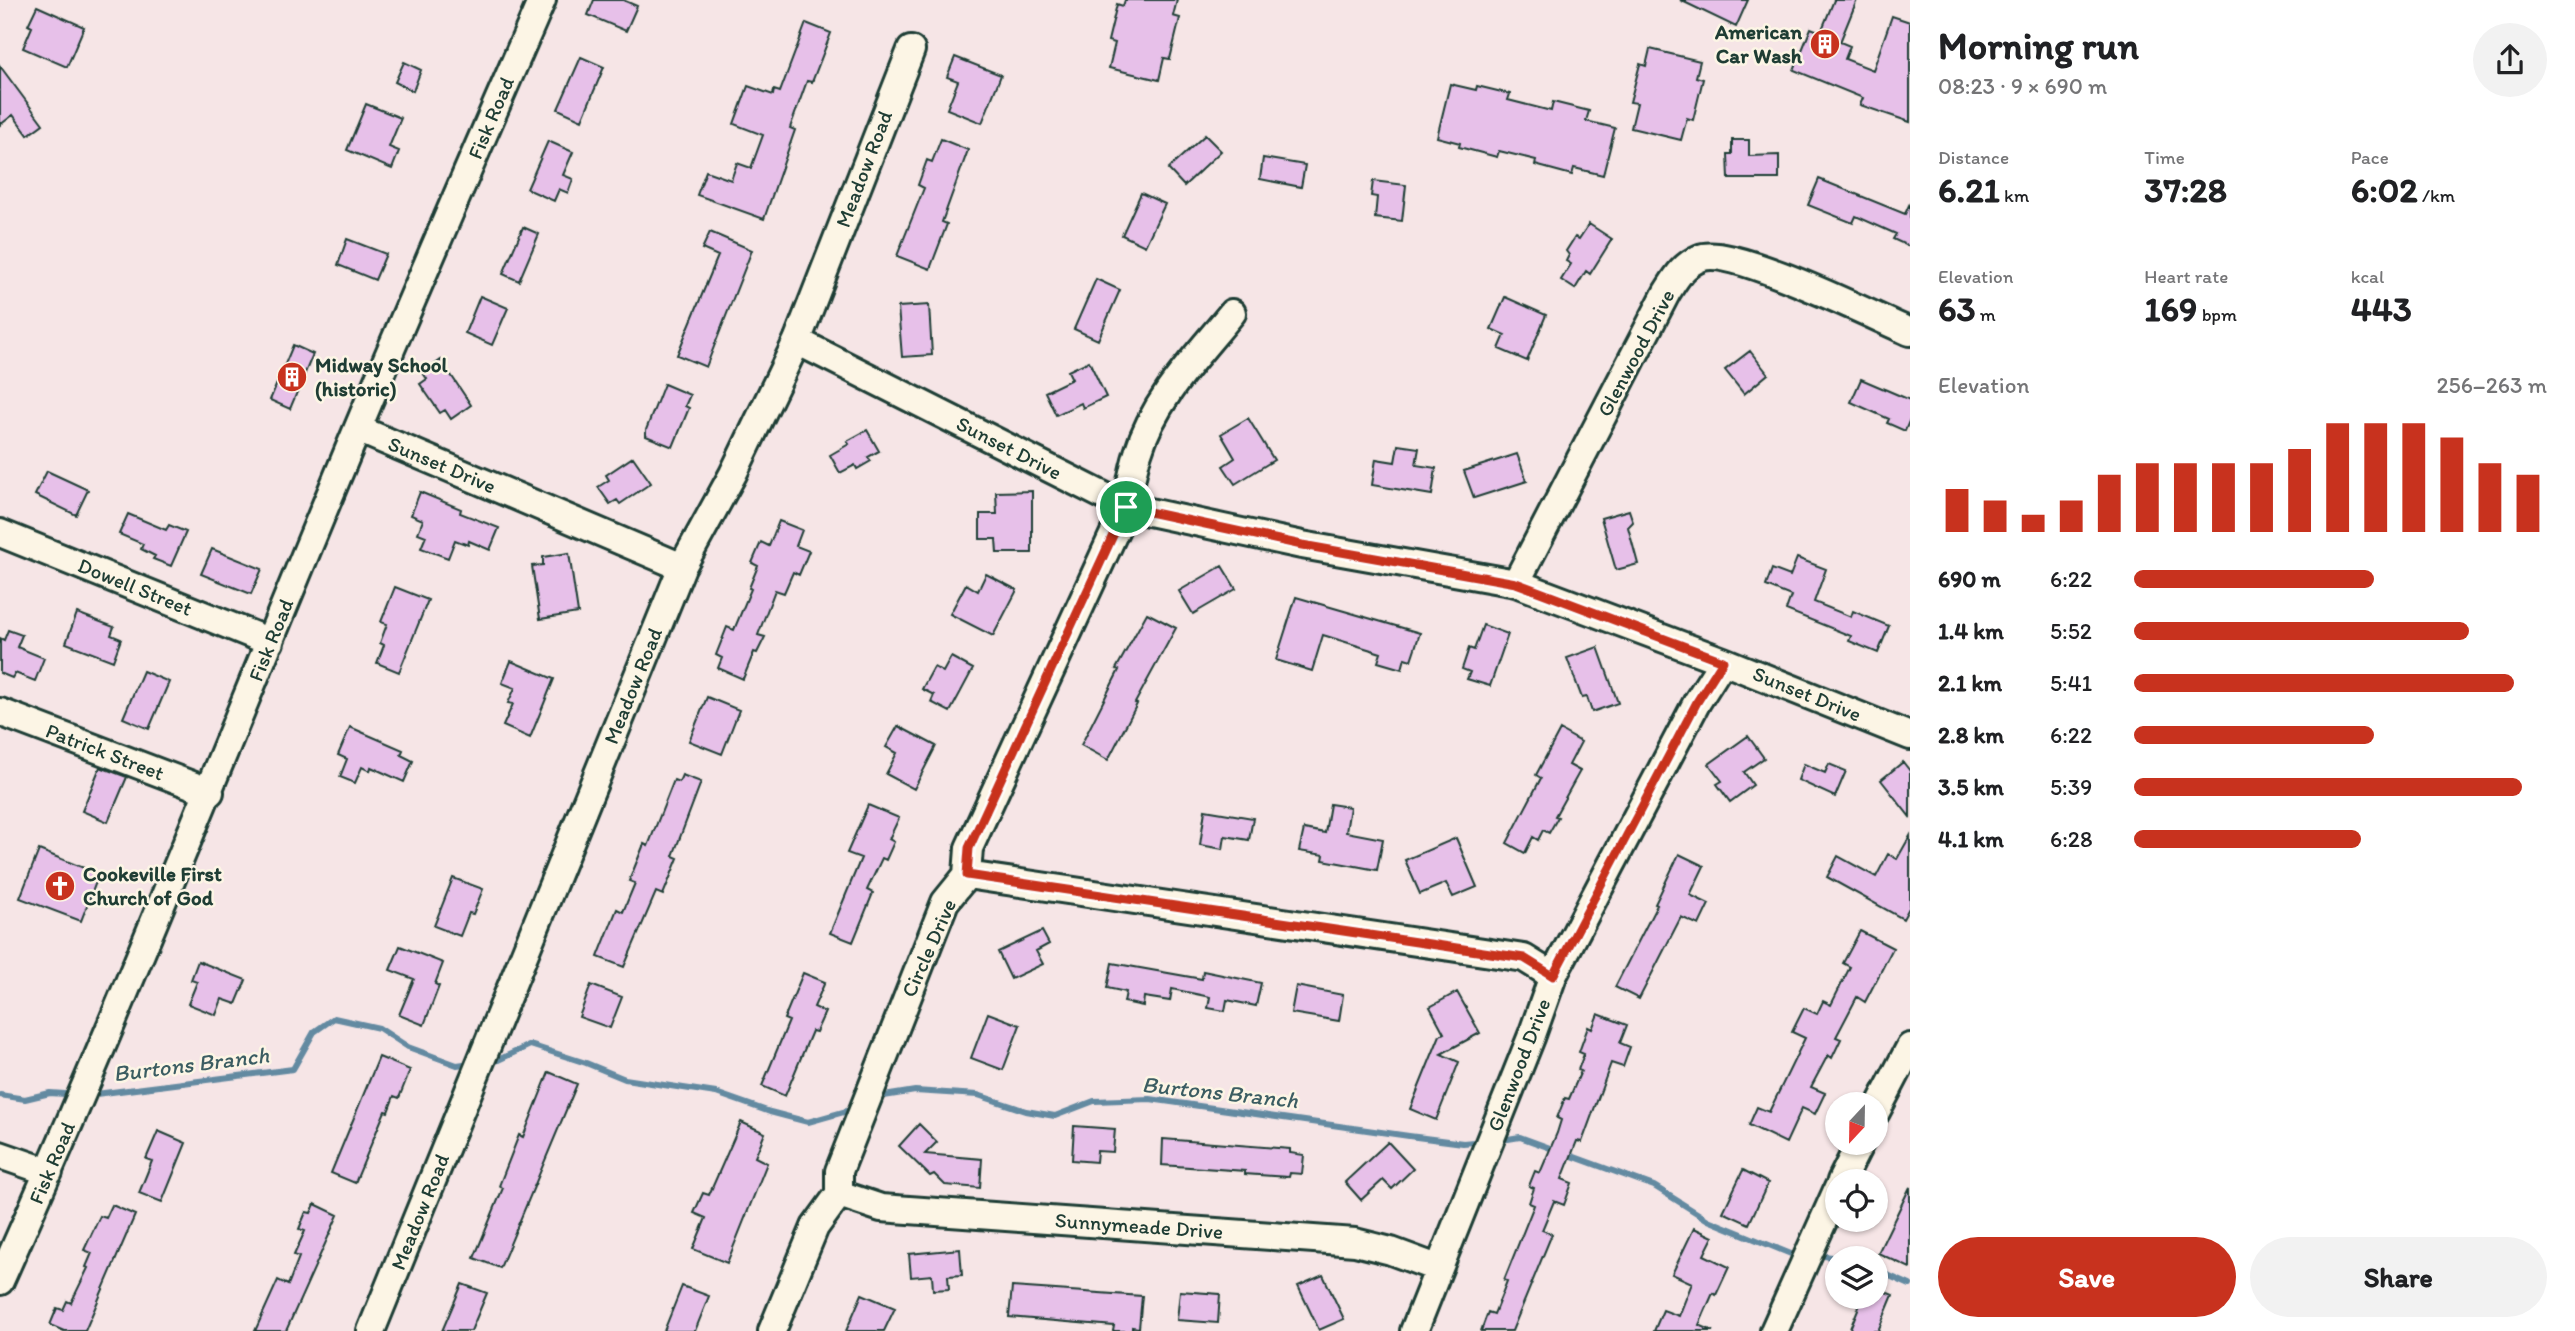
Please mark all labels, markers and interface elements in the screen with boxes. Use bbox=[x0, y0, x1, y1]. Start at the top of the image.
place label: American Car Wash bbox=[1714, 19, 1803, 68]
text: Morning run bbox=[1938, 23, 2139, 69]
button: share bbox=[2473, 23, 2547, 97]
building icon: American Car Wash bbox=[1808, 27, 1842, 61]
street label: Fisk Road bbox=[462, 72, 519, 163]
text: 08:23 · 9 × 690 m bbox=[1938, 72, 2107, 100]
street label: Meadow Road bbox=[830, 106, 897, 231]
text: Distance bbox=[1938, 146, 2009, 169]
text: Time bbox=[2144, 146, 2185, 169]
text: Pace bbox=[2351, 146, 2389, 169]
text: 6.21 bbox=[1938, 169, 2000, 211]
text: 37:28 bbox=[2144, 169, 2227, 211]
text: 6:02 bbox=[2351, 169, 2418, 211]
text: km bbox=[2000, 184, 2029, 207]
text: /km bbox=[2418, 184, 2455, 207]
text: Elevation bbox=[1938, 265, 2014, 288]
text: Heart rate bbox=[2144, 265, 2228, 288]
text: kcal bbox=[2351, 265, 2384, 288]
street label: Glenwood Drive bbox=[1592, 285, 1680, 421]
text: 63 bbox=[1938, 288, 1976, 330]
text: 169 bbox=[2144, 288, 2197, 330]
text: 443 bbox=[2351, 288, 2412, 330]
text: m bbox=[1976, 303, 1996, 326]
text: bpm bbox=[2197, 303, 2237, 326]
place label: Midway School (historic) bbox=[315, 352, 449, 402]
building icon: Midway School (historic) bbox=[275, 360, 309, 394]
text: Elevation bbox=[1938, 371, 2029, 399]
text: 256–263 m bbox=[2437, 371, 2547, 399]
street label: Sunset Drive bbox=[953, 410, 1066, 485]
street label: Sunset Drive bbox=[385, 431, 500, 498]
pin bbox=[1096, 477, 1156, 537]
icon: arrive bbox=[1107, 488, 1145, 526]
street label: Dowell Street bbox=[74, 552, 196, 621]
text: 690 m bbox=[1938, 565, 2001, 593]
text: 6:22 bbox=[2050, 565, 2092, 593]
street label: Fisk Road bbox=[243, 594, 299, 685]
text: 1.4 km bbox=[1938, 617, 2004, 645]
text: 5:52 bbox=[2050, 617, 2092, 645]
street label: Meadow Road bbox=[598, 623, 667, 748]
street label: Sunset Drive bbox=[1749, 660, 1865, 727]
text: 2.1 km bbox=[1938, 669, 2002, 697]
text: 5:41 bbox=[2050, 669, 2092, 697]
street label: Patrick Street bbox=[43, 718, 168, 786]
text: 2.8 km bbox=[1938, 721, 2004, 749]
text: 6:22 bbox=[2050, 721, 2092, 749]
text: 3.5 km bbox=[1938, 773, 2004, 801]
text: 5:39 bbox=[2050, 773, 2092, 801]
text: 4.1 km bbox=[1938, 825, 2004, 853]
text: 6:28 bbox=[2050, 825, 2093, 853]
place label: Cookeville First Church of God bbox=[83, 861, 222, 910]
church icon: Cookeville First Church of God bbox=[43, 869, 77, 903]
street label: Circle Drive bbox=[896, 895, 961, 1001]
street label: Glenwood Drive bbox=[1482, 995, 1555, 1135]
water label: Burtons Branch bbox=[112, 1041, 271, 1087]
water label: Burtons Branch bbox=[1141, 1070, 1300, 1114]
north arrow bbox=[1825, 1092, 1888, 1155]
map controls bbox=[1825, 1092, 1888, 1309]
street label: Fisk Road bbox=[23, 1117, 80, 1208]
street label: Meadow Road bbox=[385, 1149, 454, 1274]
button: locate bbox=[1825, 1169, 1888, 1232]
street label: Sunnymeade Drive bbox=[1054, 1207, 1224, 1244]
button: Save bbox=[1938, 1237, 2236, 1317]
button: Share bbox=[2250, 1237, 2547, 1317]
button: layers bbox=[1825, 1246, 1888, 1309]

